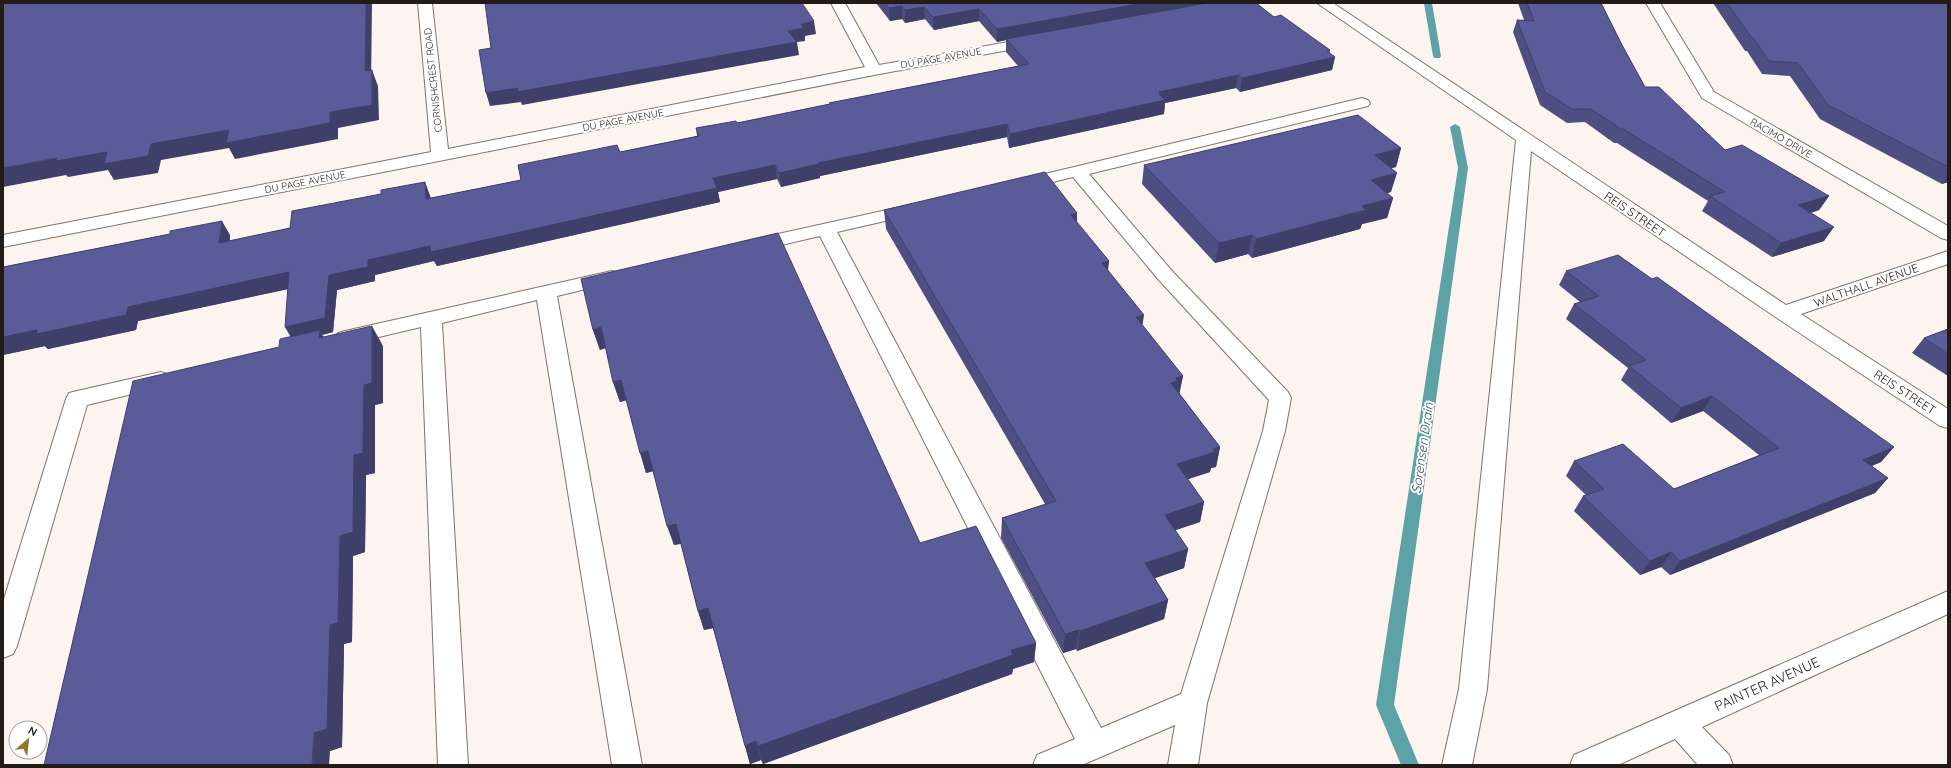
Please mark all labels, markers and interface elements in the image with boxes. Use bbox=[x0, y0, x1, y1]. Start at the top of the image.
street label: CORNISHCREST ROAD bbox=[421, 27, 445, 133]
street label: DU PAGE AVENUE bbox=[899, 44, 983, 72]
street label: DU PAGE AVENUE bbox=[581, 106, 665, 134]
street label: RACIMO DRIVE bbox=[1748, 115, 1815, 161]
street label: DU PAGE AVENUE bbox=[263, 168, 347, 196]
street label: REIS STREET bbox=[1601, 188, 1669, 240]
street label: WALTHALL AVENUE bbox=[1812, 260, 1921, 310]
street label: REIS STREET bbox=[1871, 366, 1939, 418]
water label: Sorensen Drain bbox=[1408, 401, 1436, 494]
street label: PAINTER AVENUE bbox=[1712, 653, 1822, 715]
north arrow bbox=[8, 720, 48, 760]
text: N bbox=[26, 723, 40, 739]

